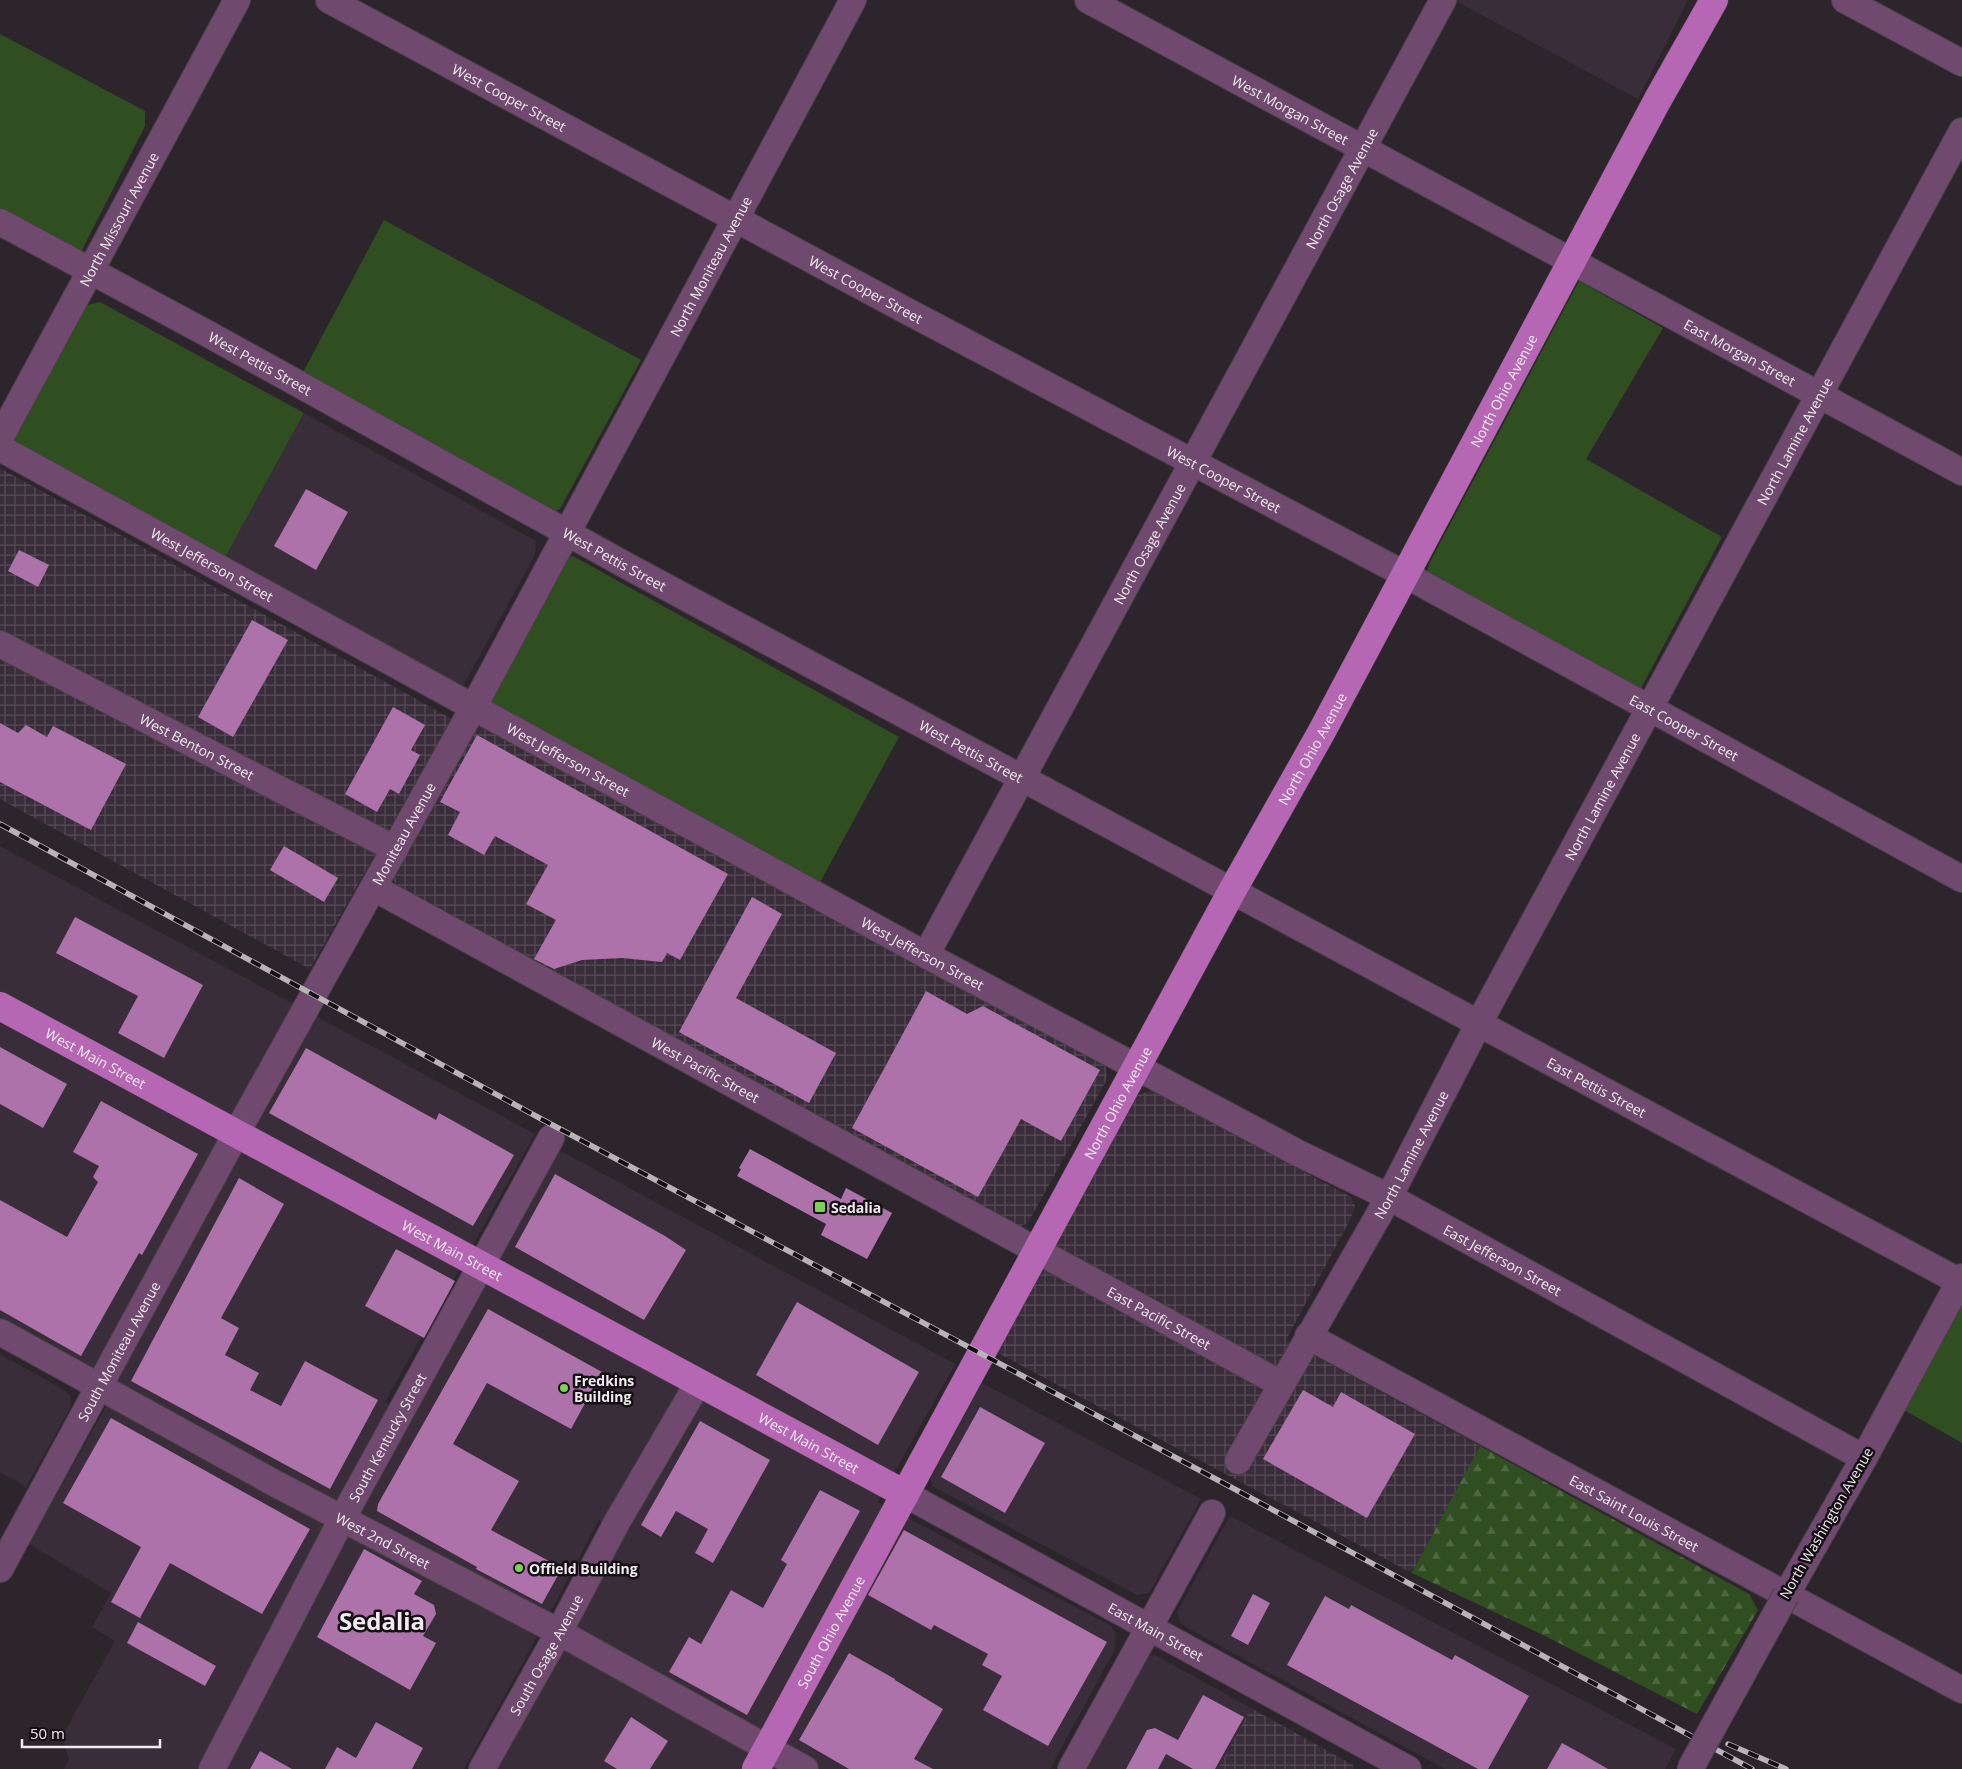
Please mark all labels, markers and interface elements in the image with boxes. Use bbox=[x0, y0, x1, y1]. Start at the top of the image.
street label: West Cooper Street bbox=[449, 59, 570, 136]
street label: West Morgan Street bbox=[1229, 70, 1352, 148]
street label: North Osage Avenue bbox=[1301, 124, 1382, 252]
street label: North Missouri Avenue bbox=[74, 148, 163, 290]
street label: North Moniteau Avenue bbox=[665, 192, 756, 340]
street label: West Cooper Street bbox=[806, 251, 926, 327]
street label: East Morgan Street bbox=[1681, 314, 1799, 390]
street label: West Pettis Street bbox=[205, 327, 315, 399]
street label: North Ohio Avenue bbox=[1465, 330, 1541, 450]
street label: North Lamine Avenue bbox=[1752, 374, 1837, 508]
street label: West Cooper Street bbox=[1164, 441, 1284, 517]
street label: North Osage Avenue bbox=[1108, 479, 1189, 607]
street label: West Jefferson Street bbox=[147, 523, 277, 606]
street label: West Pettis Street bbox=[560, 523, 670, 595]
street label: North Ohio Avenue bbox=[1273, 689, 1350, 808]
street label: East Cooper Street bbox=[1626, 690, 1742, 765]
street label: West Benton Street bbox=[137, 709, 258, 784]
street label: West Pettis Street bbox=[916, 715, 1027, 787]
street label: West Jefferson Street bbox=[504, 718, 633, 800]
street label: North Lamine Avenue bbox=[1560, 729, 1644, 863]
street label: Moniteau Avenue bbox=[367, 778, 440, 888]
street label: West Jefferson Street bbox=[858, 912, 988, 994]
street label: West Main Street bbox=[42, 1023, 149, 1093]
street label: West Pacific Street bbox=[648, 1032, 763, 1107]
street label: North Ohio Avenue bbox=[1079, 1043, 1156, 1162]
street label: East Pettis Street bbox=[1544, 1052, 1650, 1121]
street label: North Lamine Avenue bbox=[1369, 1087, 1452, 1222]
place label: Sedalia bbox=[831, 1198, 881, 1217]
marker: Sedalia bbox=[813, 1200, 827, 1214]
street label: West Main Street bbox=[399, 1215, 506, 1285]
street label: East Jefferson Street bbox=[1440, 1219, 1565, 1300]
street label: South Moniteau Avenue bbox=[73, 1277, 164, 1424]
street label: East Pacific Street bbox=[1104, 1281, 1214, 1353]
street label: South Kentucky Street bbox=[344, 1369, 430, 1505]
place label: Fredkins Building bbox=[574, 1371, 634, 1406]
marker: Fredkins Building bbox=[558, 1382, 570, 1394]
street label: West Main Street bbox=[755, 1407, 862, 1477]
street label: North Washington Avenue bbox=[1775, 1444, 1877, 1602]
street label: East Saint Louis Street bbox=[1566, 1470, 1702, 1555]
street label: West 2nd Street bbox=[333, 1507, 434, 1573]
place label: Offield Building bbox=[529, 1559, 638, 1578]
marker: Offield Building bbox=[513, 1562, 525, 1574]
street label: South Ohio Avenue bbox=[792, 1572, 869, 1692]
street label: South Osage Avenue bbox=[505, 1591, 587, 1718]
street label: East Main Street bbox=[1105, 1597, 1207, 1665]
district label: Sedalia bbox=[339, 1604, 425, 1637]
scale bar bbox=[22, 1716, 160, 1748]
text: 50 m bbox=[30, 1723, 65, 1743]

